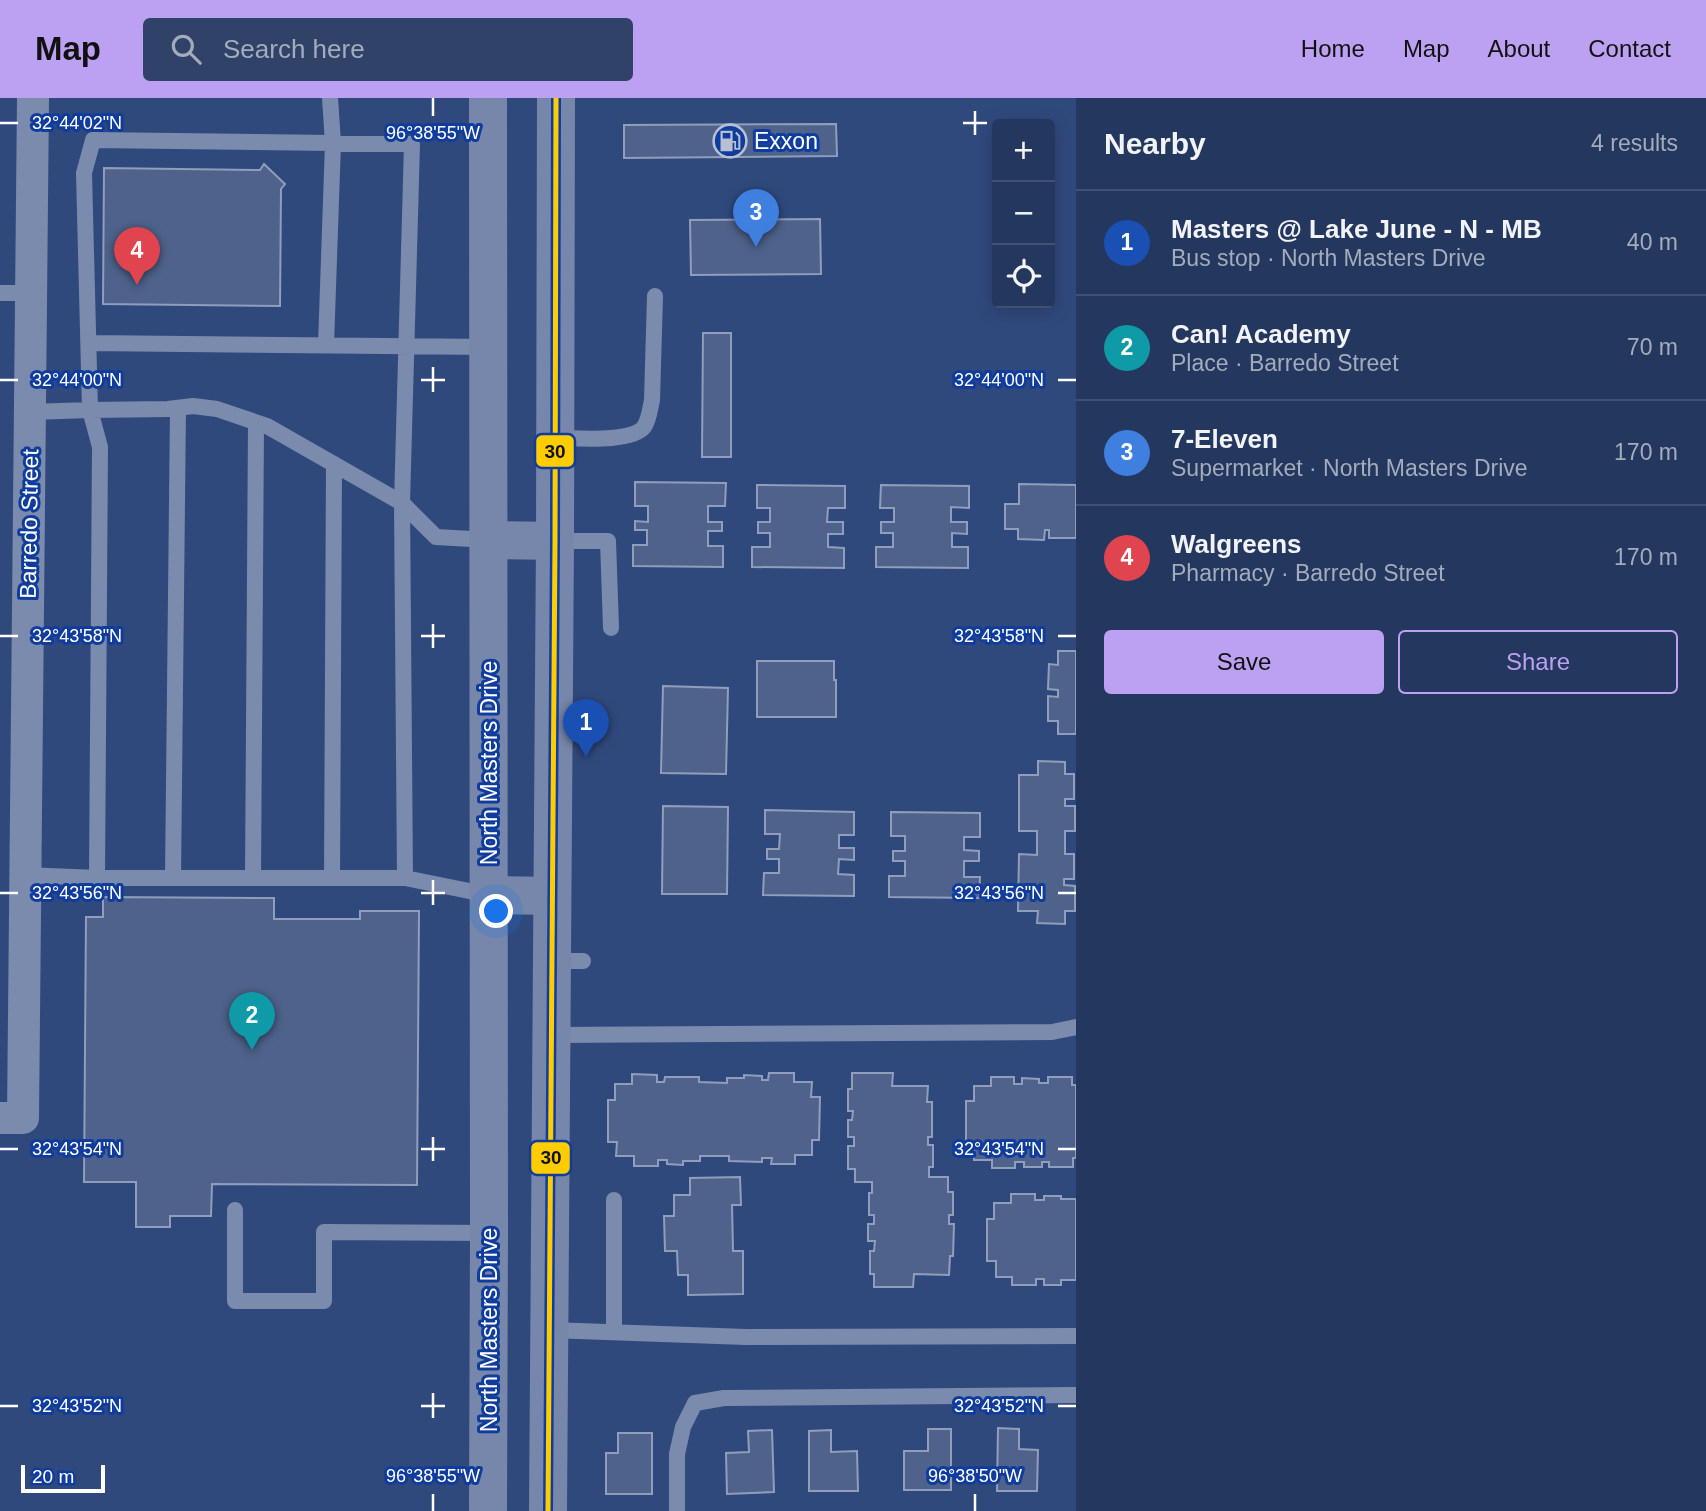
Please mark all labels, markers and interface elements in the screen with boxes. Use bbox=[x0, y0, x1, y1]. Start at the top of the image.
search box bbox=[143, 18, 633, 81]
text: Map bbox=[35, 30, 101, 67]
icon: search bbox=[167, 30, 205, 68]
text: Search here bbox=[223, 34, 365, 64]
text: Home bbox=[1301, 35, 1365, 62]
text: Map bbox=[1403, 35, 1450, 62]
text: About bbox=[1488, 35, 1550, 62]
text: Contact bbox=[1588, 35, 1671, 62]
text: 32°44'02"N bbox=[32, 113, 122, 133]
map controls bbox=[992, 119, 1055, 308]
button: + bbox=[992, 119, 1055, 182]
fuel station icon: Exxon bbox=[711, 122, 749, 160]
text: 96°38'55"W bbox=[386, 123, 480, 143]
text: Nearby bbox=[1104, 127, 1206, 160]
place label: Exxon bbox=[754, 128, 818, 154]
text: 4 results bbox=[1591, 130, 1678, 156]
button: − bbox=[992, 182, 1055, 245]
pin: 3 bbox=[733, 189, 779, 247]
text: Masters @ Lake June - N - MB bbox=[1171, 214, 1542, 244]
pin: 4 bbox=[114, 227, 160, 285]
text: 1 bbox=[1121, 229, 1133, 255]
text: 40 m bbox=[1627, 229, 1678, 255]
button: locate bbox=[992, 245, 1055, 308]
text: Bus stop · North Masters Drive bbox=[1171, 245, 1485, 271]
text: Can! Academy bbox=[1171, 319, 1351, 349]
text: 2 bbox=[1121, 334, 1133, 360]
text: 70 m bbox=[1627, 334, 1678, 360]
text: Place · Barredo Street bbox=[1171, 350, 1399, 376]
text: 32°44'00"N bbox=[32, 370, 122, 390]
text: 32°44'00"N bbox=[954, 370, 1044, 390]
text: 7-Eleven bbox=[1171, 424, 1278, 454]
line badge: 30 bbox=[535, 434, 575, 468]
text: 3 bbox=[1121, 439, 1133, 465]
text: 170 m bbox=[1614, 439, 1678, 465]
text: 30 bbox=[544, 441, 566, 462]
street label: Barredo Street bbox=[15, 448, 43, 599]
text: Supermarket · North Masters Drive bbox=[1171, 455, 1528, 481]
text: Walgreens bbox=[1171, 529, 1302, 559]
text: 4 bbox=[1121, 544, 1133, 570]
text: 170 m bbox=[1614, 544, 1678, 570]
text: Pharmacy · Barredo Street bbox=[1171, 560, 1445, 586]
text: 32°43'58"N bbox=[32, 626, 122, 646]
text: 32°43'58"N bbox=[954, 626, 1044, 646]
button: Save bbox=[1104, 630, 1384, 694]
button: Share bbox=[1398, 630, 1678, 694]
street label: North Masters Drive bbox=[476, 661, 502, 865]
pin: 1 bbox=[563, 699, 609, 757]
text: 32°43'56"N bbox=[32, 883, 122, 903]
text: 32°43'56"N bbox=[954, 883, 1044, 903]
your location bbox=[479, 894, 513, 928]
pin: 2 bbox=[229, 992, 275, 1050]
text: 32°43'54"N bbox=[32, 1139, 122, 1159]
text: 32°43'54"N bbox=[954, 1139, 1044, 1159]
line badge: 30 bbox=[530, 1141, 571, 1175]
text: 30 bbox=[540, 1147, 562, 1168]
street label: North Masters Drive bbox=[476, 1228, 502, 1432]
text: 32°43'52"N bbox=[32, 1396, 122, 1416]
text: 32°43'52"N bbox=[954, 1396, 1044, 1416]
scale bar bbox=[21, 1462, 105, 1494]
text: 20 m bbox=[32, 1466, 74, 1487]
text: 96°38'55"W bbox=[386, 1466, 480, 1486]
text: 96°38'50"W bbox=[928, 1466, 1022, 1486]

